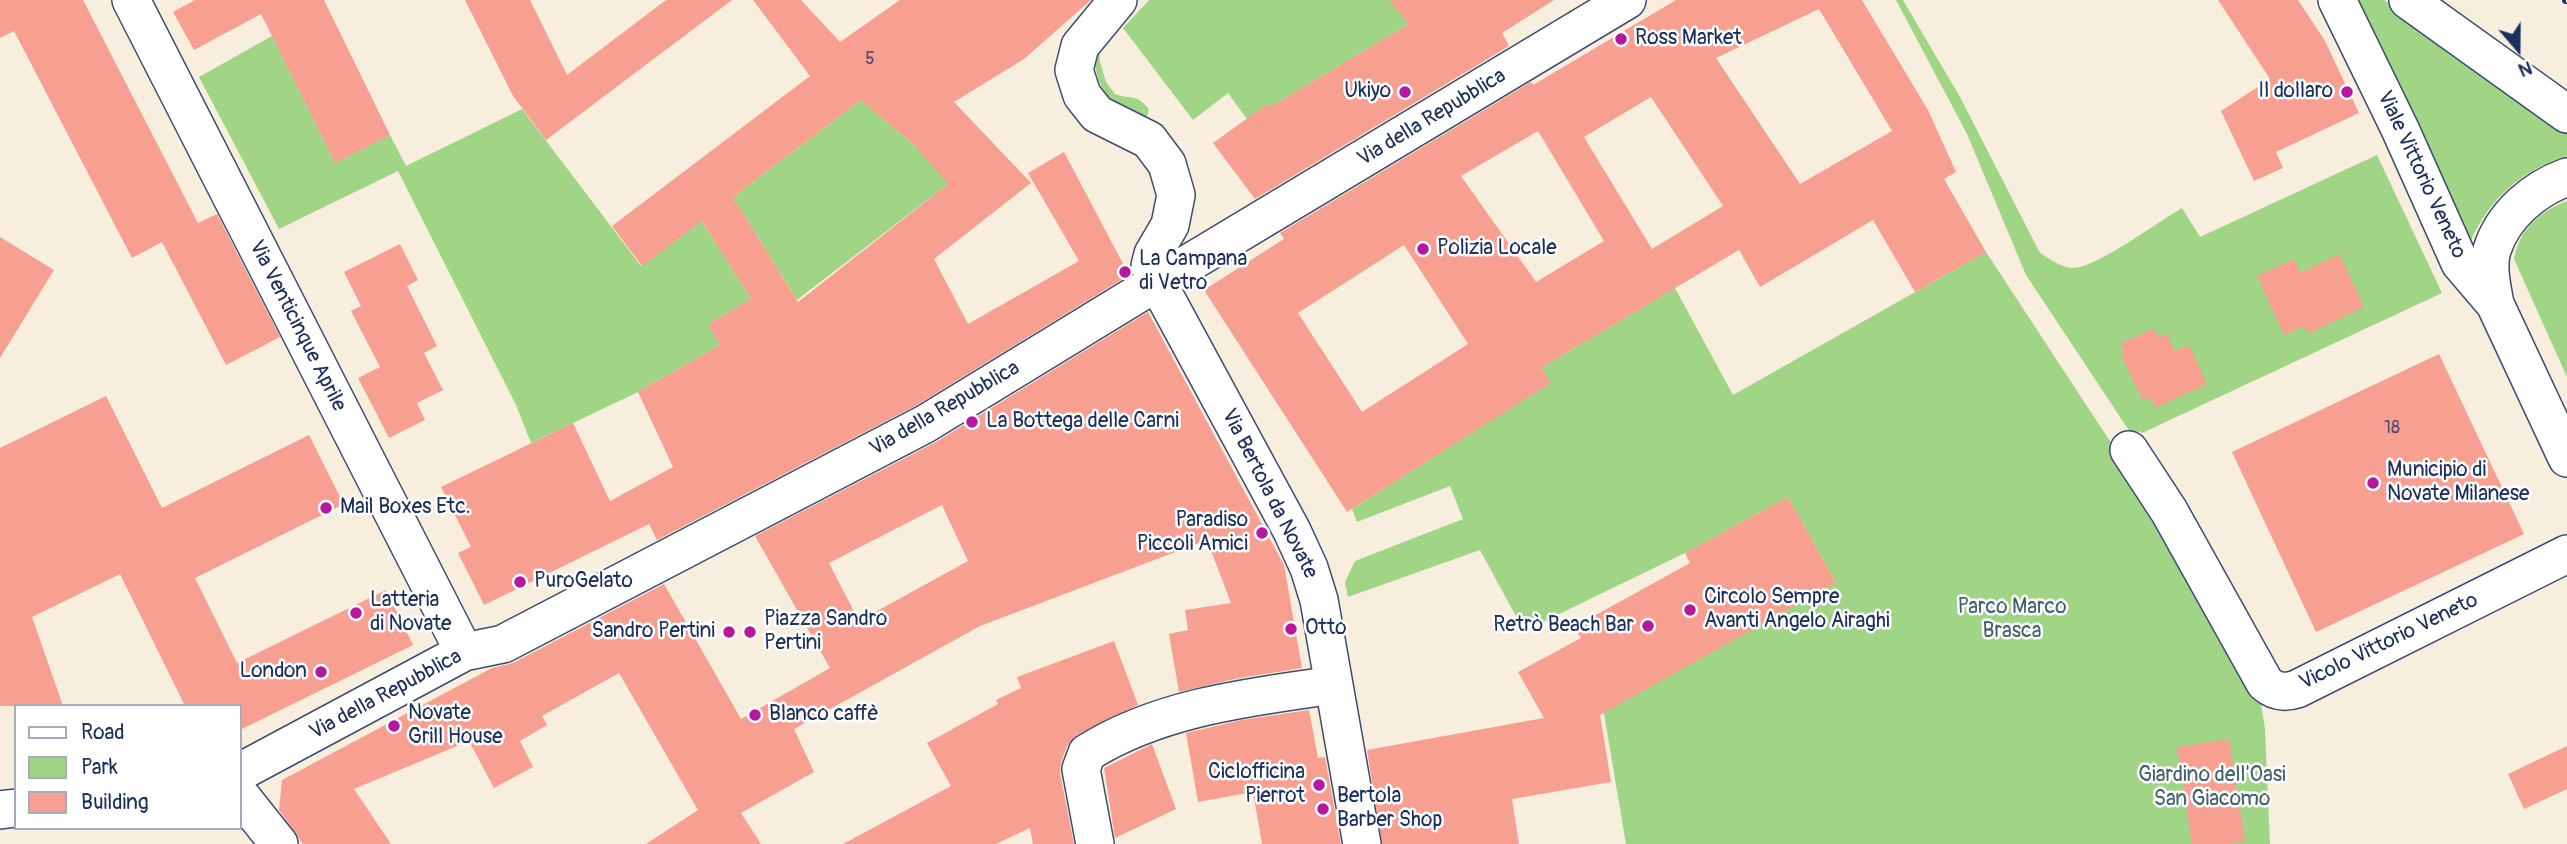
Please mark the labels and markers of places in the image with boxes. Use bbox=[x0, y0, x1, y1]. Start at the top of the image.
place label: Ross Market bbox=[1635, 26, 1742, 52]
marker: Ross Market bbox=[1613, 31, 1629, 47]
place label: Ukiyo bbox=[1344, 79, 1391, 105]
place label: Il dollaro bbox=[2258, 79, 2333, 105]
marker: Ukiyo bbox=[1397, 84, 1413, 100]
marker: Il dollaro bbox=[2339, 84, 2355, 100]
place label: Polizia Locale bbox=[1437, 236, 1557, 262]
marker: Polizia Locale bbox=[1415, 241, 1431, 257]
place label: La Campana di Vetro bbox=[1139, 247, 1247, 297]
marker: La Campana di Vetro bbox=[1117, 264, 1133, 280]
place label: La Bottega delle Carni bbox=[986, 409, 1179, 435]
marker: La Bottega delle Carni bbox=[964, 414, 980, 430]
place label: Municipio di Novate Milanese bbox=[2387, 458, 2529, 508]
marker: Municipio di Novate Milanese bbox=[2365, 475, 2381, 491]
place label: Mail Boxes Etc. bbox=[340, 495, 471, 521]
marker: Mail Boxes Etc. bbox=[318, 500, 334, 516]
place label: Paradiso Piccoli Amici bbox=[1137, 508, 1248, 558]
marker: Paradiso Piccoli Amici bbox=[1254, 525, 1270, 541]
place label: PuroGelato bbox=[534, 569, 633, 595]
marker: PuroGelato bbox=[512, 574, 528, 590]
place label: Circolo Sempre Avanti Angelo Airaghi bbox=[1704, 585, 1890, 635]
place label: Latteria di Novate bbox=[370, 588, 451, 638]
marker: Circolo Sempre Avanti Angelo Airaghi bbox=[1682, 602, 1698, 618]
marker: Latteria di Novate bbox=[348, 605, 364, 621]
place label: Piazza Sandro Pertini bbox=[764, 607, 887, 657]
place label: Retrò Beach Bar bbox=[1493, 613, 1634, 639]
place label: Otto bbox=[1305, 616, 1347, 642]
marker: Retrò Beach Bar bbox=[1640, 618, 1656, 634]
place label: Sandro Pertini bbox=[591, 619, 715, 645]
marker: Otto bbox=[1283, 621, 1299, 637]
marker: Sandro Pertini bbox=[721, 624, 737, 640]
marker: Piazza Sandro Pertini bbox=[742, 624, 758, 640]
place label: London bbox=[239, 659, 307, 685]
marker: London bbox=[313, 664, 329, 680]
place label: Novate Grill House bbox=[408, 701, 503, 751]
place label: Blanco caffè bbox=[769, 702, 879, 728]
marker: Blanco caffè bbox=[747, 707, 763, 723]
marker: Novate Grill House bbox=[386, 718, 402, 734]
place label: Ciclofficina Pierrot bbox=[1208, 760, 1305, 810]
marker: Ciclofficina Pierrot bbox=[1311, 777, 1327, 793]
place label: Bertola Barber Shop bbox=[1337, 784, 1442, 834]
marker: Bertola Barber Shop bbox=[1315, 801, 1331, 817]

